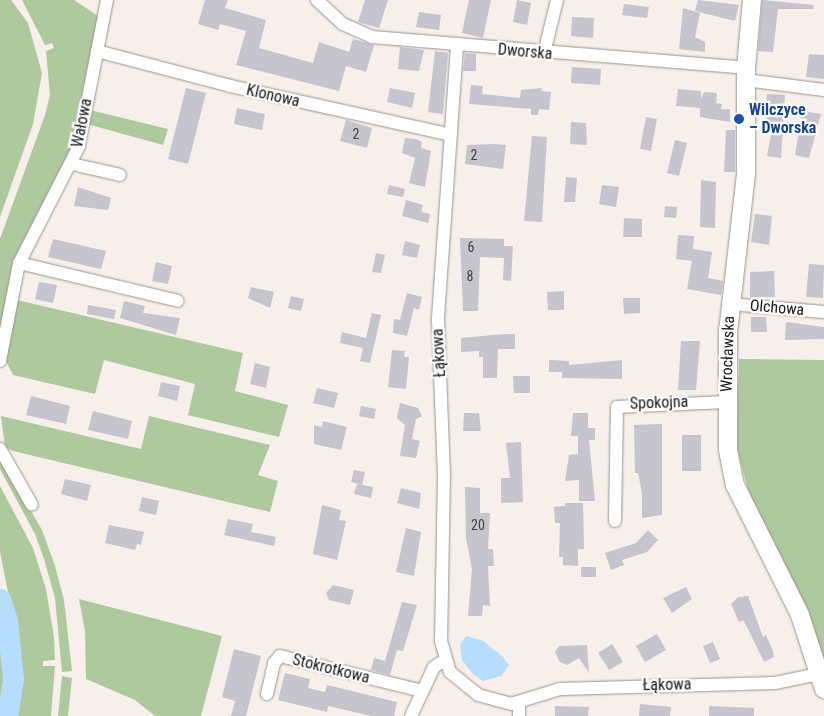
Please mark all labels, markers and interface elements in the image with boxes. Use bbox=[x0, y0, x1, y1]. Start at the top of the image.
street label: Dworska bbox=[497, 40, 553, 64]
street label: Klonowa bbox=[244, 81, 302, 111]
street label: Wałowa bbox=[68, 97, 96, 149]
place label: Wilczyce – Dworska bbox=[749, 100, 816, 138]
marker: Wilczyce – Dworska bbox=[733, 113, 745, 125]
house number: 2 bbox=[353, 126, 359, 142]
house number: 2 bbox=[471, 147, 477, 163]
house number: 6 bbox=[468, 239, 474, 255]
house number: 8 bbox=[467, 268, 473, 284]
street label: Olchowa bbox=[749, 296, 805, 320]
street label: Wrocławska bbox=[717, 315, 739, 393]
street label: Łąkowa bbox=[428, 328, 450, 378]
street label: Spokojna bbox=[629, 392, 689, 414]
house number: 20 bbox=[471, 517, 485, 533]
street label: Stokrotkowa bbox=[290, 650, 372, 688]
street label: Łąkowa bbox=[643, 675, 691, 695]

